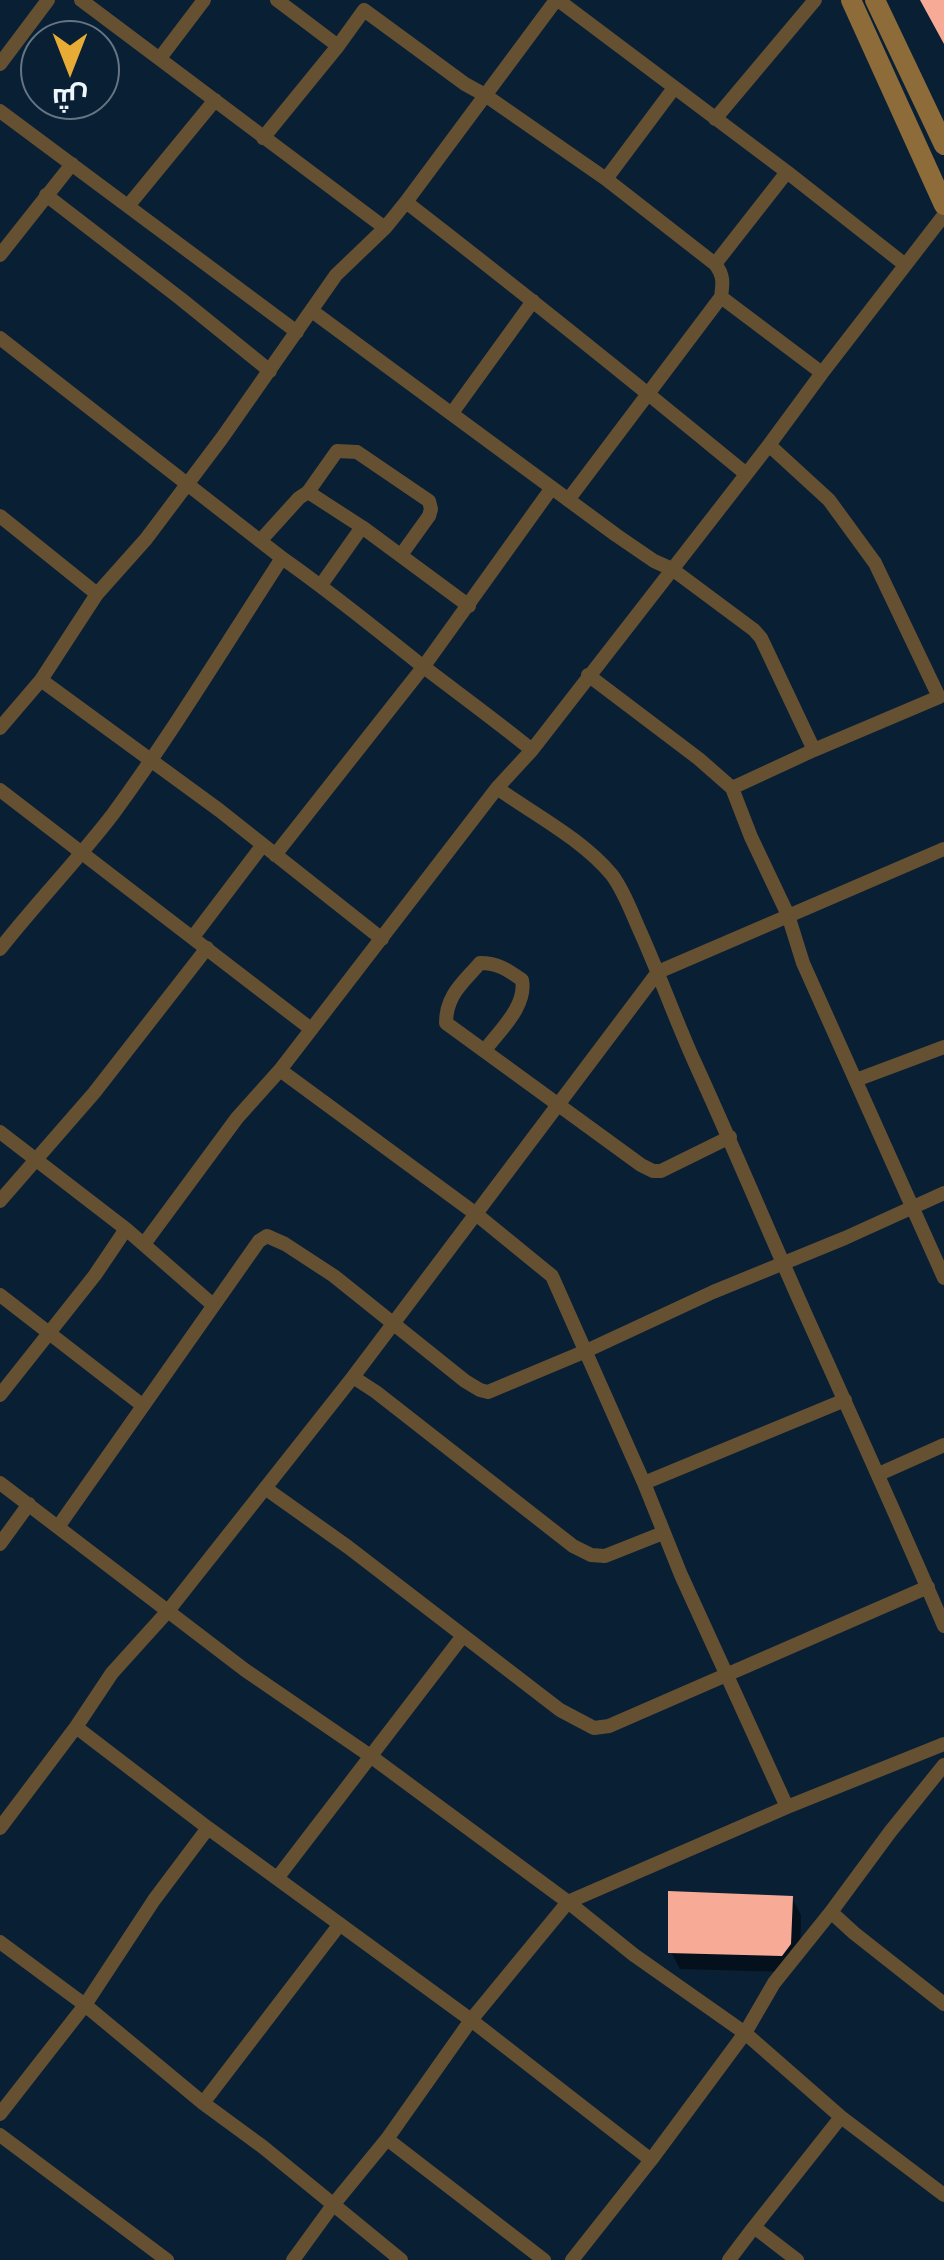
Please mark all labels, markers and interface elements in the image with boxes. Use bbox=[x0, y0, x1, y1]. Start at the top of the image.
north arrow bbox=[20, 20, 120, 120]
text: ش bbox=[52, 78, 88, 118]

